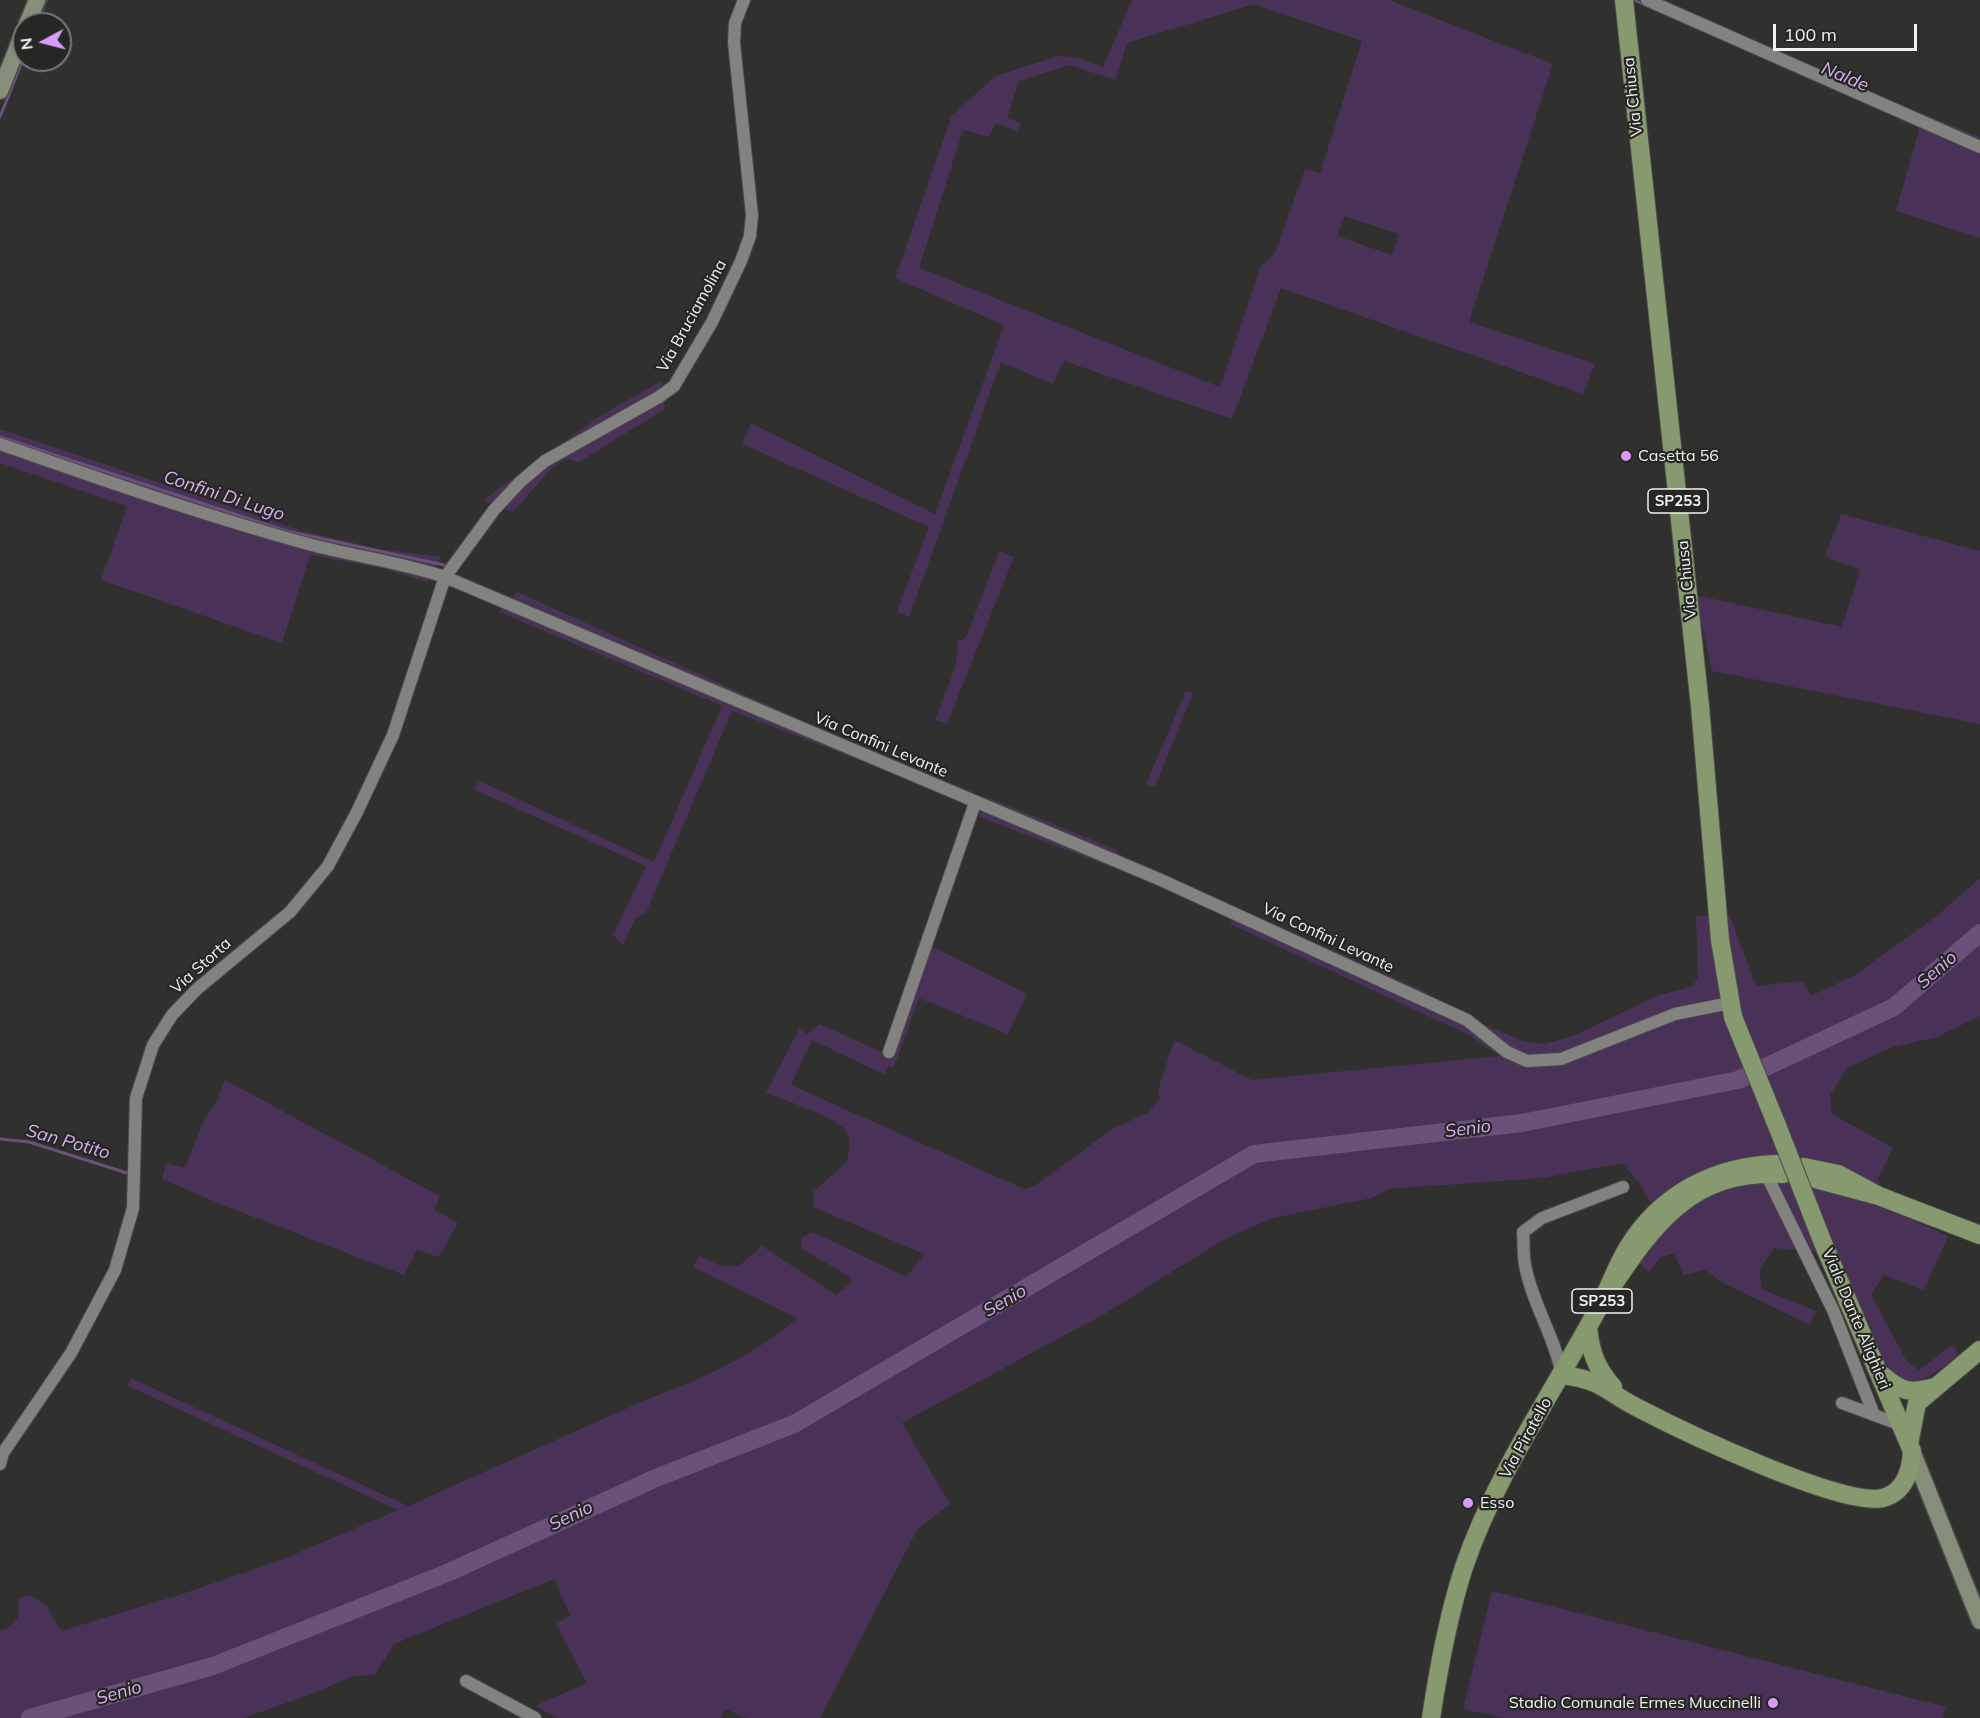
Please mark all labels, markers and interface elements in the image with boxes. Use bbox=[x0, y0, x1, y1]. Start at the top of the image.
north arrow bbox=[12, 12, 72, 72]
scale bar bbox=[1776, 12, 1920, 50]
text: 100 m bbox=[1784, 23, 1837, 46]
text: N bbox=[15, 37, 37, 51]
street label: Via Chiusa bbox=[1619, 56, 1647, 138]
water label: Nalde bbox=[1818, 57, 1872, 97]
street label: Via Bruciamolina bbox=[653, 256, 731, 376]
place label: Casetta 56 bbox=[1638, 446, 1719, 466]
marker: Casetta 56 bbox=[1619, 449, 1633, 463]
water label: Confini Di Lugo bbox=[161, 466, 287, 526]
road number: SP253 bbox=[1648, 489, 1708, 513]
street label: Via Chiusa bbox=[1673, 539, 1701, 621]
street label: Via Confini Levante bbox=[811, 708, 951, 782]
street label: Via Confini Levante bbox=[1259, 899, 1397, 977]
street label: Via Storta bbox=[167, 934, 235, 998]
water label: Senio bbox=[1913, 947, 1961, 993]
water label: Senio bbox=[1444, 1115, 1492, 1143]
water label: San Potito bbox=[24, 1120, 112, 1164]
street label: Viale Dante Alighieri bbox=[1818, 1246, 1894, 1392]
water label: Senio bbox=[980, 1280, 1030, 1322]
road number: SP253 bbox=[1572, 1289, 1632, 1313]
street label: Via Piratello bbox=[1496, 1394, 1556, 1482]
place label: Esso bbox=[1480, 1493, 1514, 1513]
water label: Senio bbox=[546, 1496, 596, 1536]
marker: Esso bbox=[1461, 1496, 1475, 1510]
water label: Senio bbox=[94, 1676, 144, 1710]
place label: Stadio Comunale Ermes Muccinelli bbox=[1509, 1693, 1761, 1713]
marker: Stadio Comunale Ermes Muccinelli bbox=[1766, 1696, 1780, 1710]

